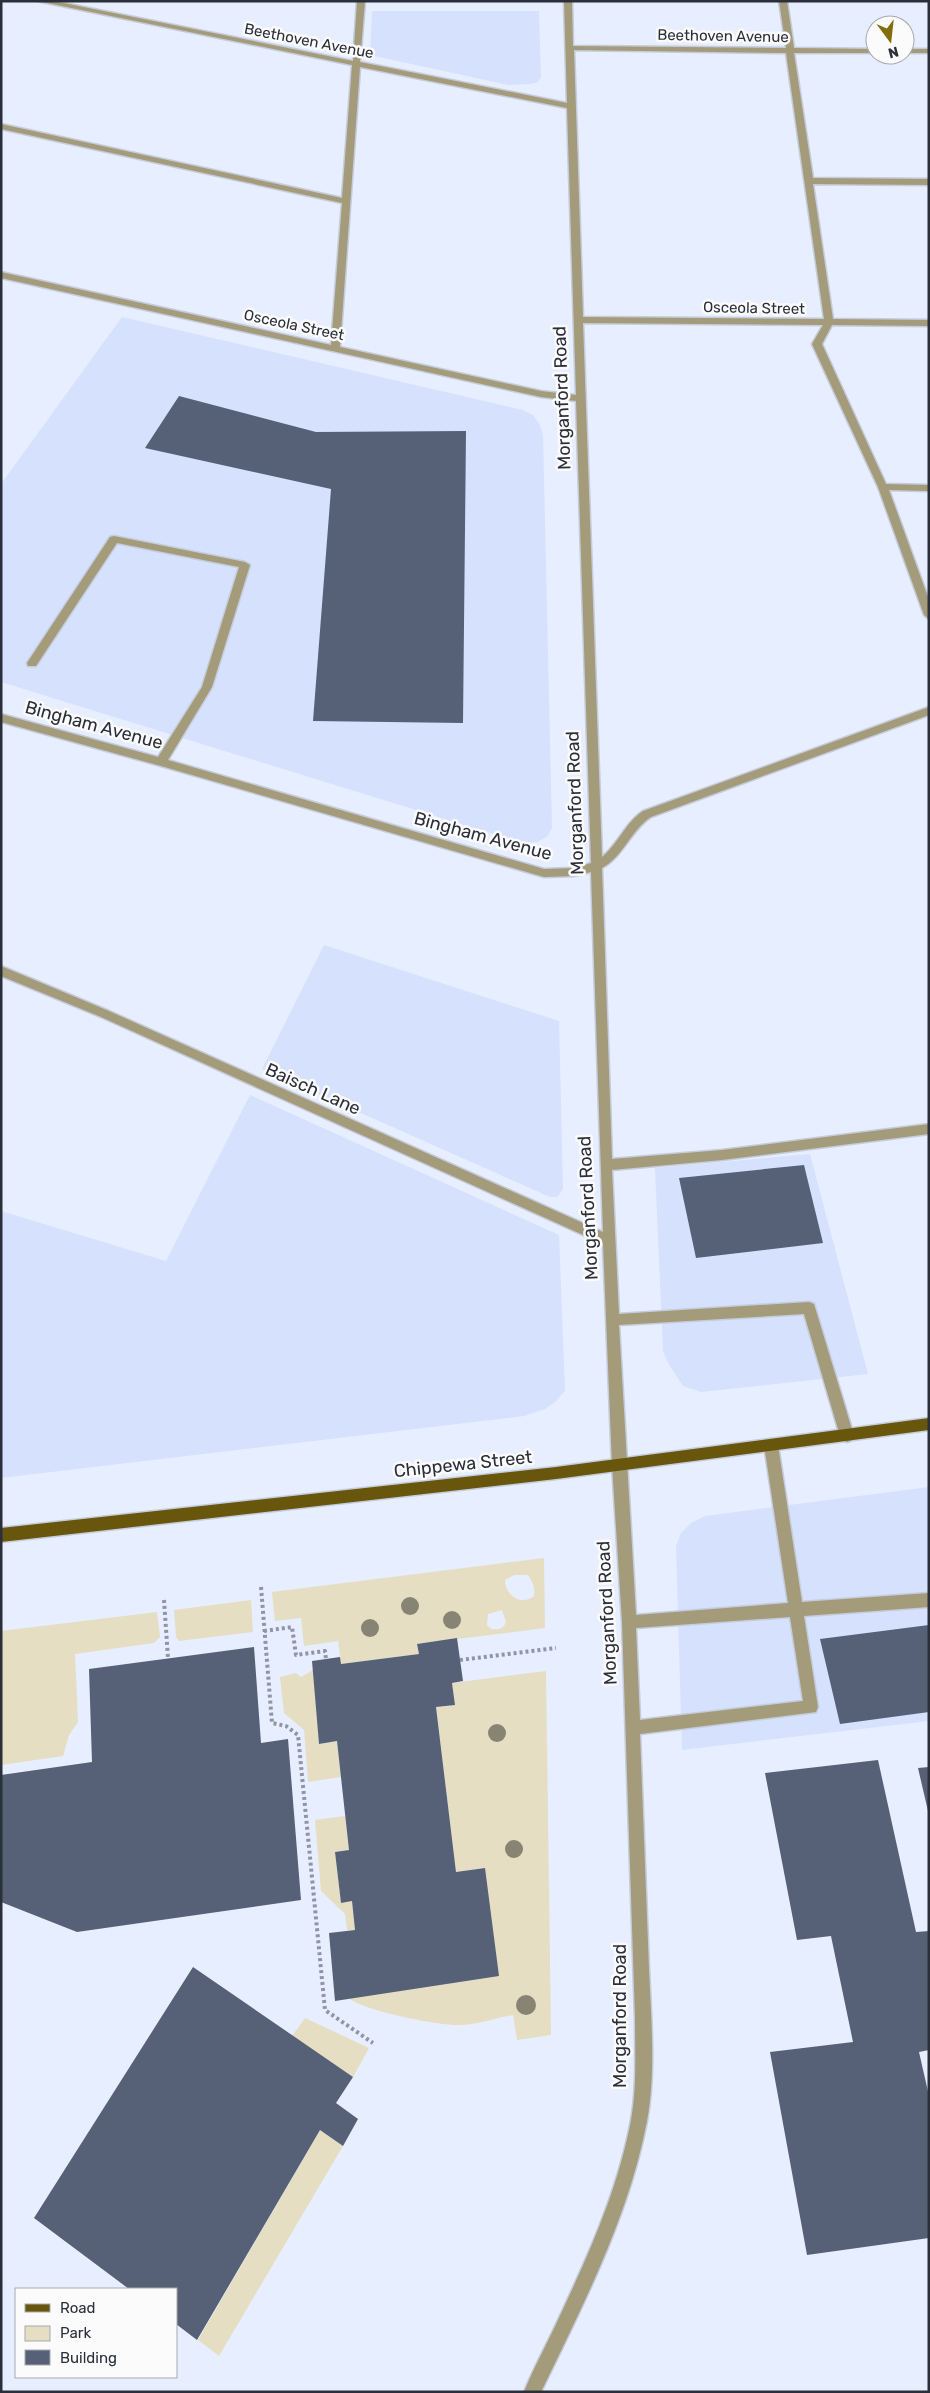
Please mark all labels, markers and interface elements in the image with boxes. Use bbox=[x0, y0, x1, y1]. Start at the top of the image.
north arrow bbox=[865, 15, 915, 65]
street label: Beethoven Avenue bbox=[243, 20, 375, 62]
street label: Beethoven Avenue bbox=[657, 26, 789, 46]
text: N bbox=[886, 43, 900, 62]
street label: Osceola Street bbox=[703, 298, 805, 318]
street label: Osceola Street bbox=[242, 306, 346, 344]
street label: Morganford Road bbox=[548, 326, 576, 470]
street label: Bingham Avenue bbox=[23, 696, 165, 754]
street label: Morganford Road bbox=[561, 731, 589, 875]
street label: Bingham Avenue bbox=[412, 807, 554, 865]
street label: Baisch Lane bbox=[262, 1058, 364, 1120]
street label: Morganford Road bbox=[573, 1135, 603, 1281]
street label: Chippewa Street bbox=[393, 1446, 533, 1482]
street label: Morganford Road bbox=[592, 1540, 622, 1686]
street label: Morganford Road bbox=[609, 1944, 631, 2088]
legend bbox=[15, 2288, 178, 2378]
text: Road bbox=[60, 2299, 96, 2317]
text: Park bbox=[60, 2324, 91, 2342]
text: Building bbox=[60, 2349, 117, 2367]

